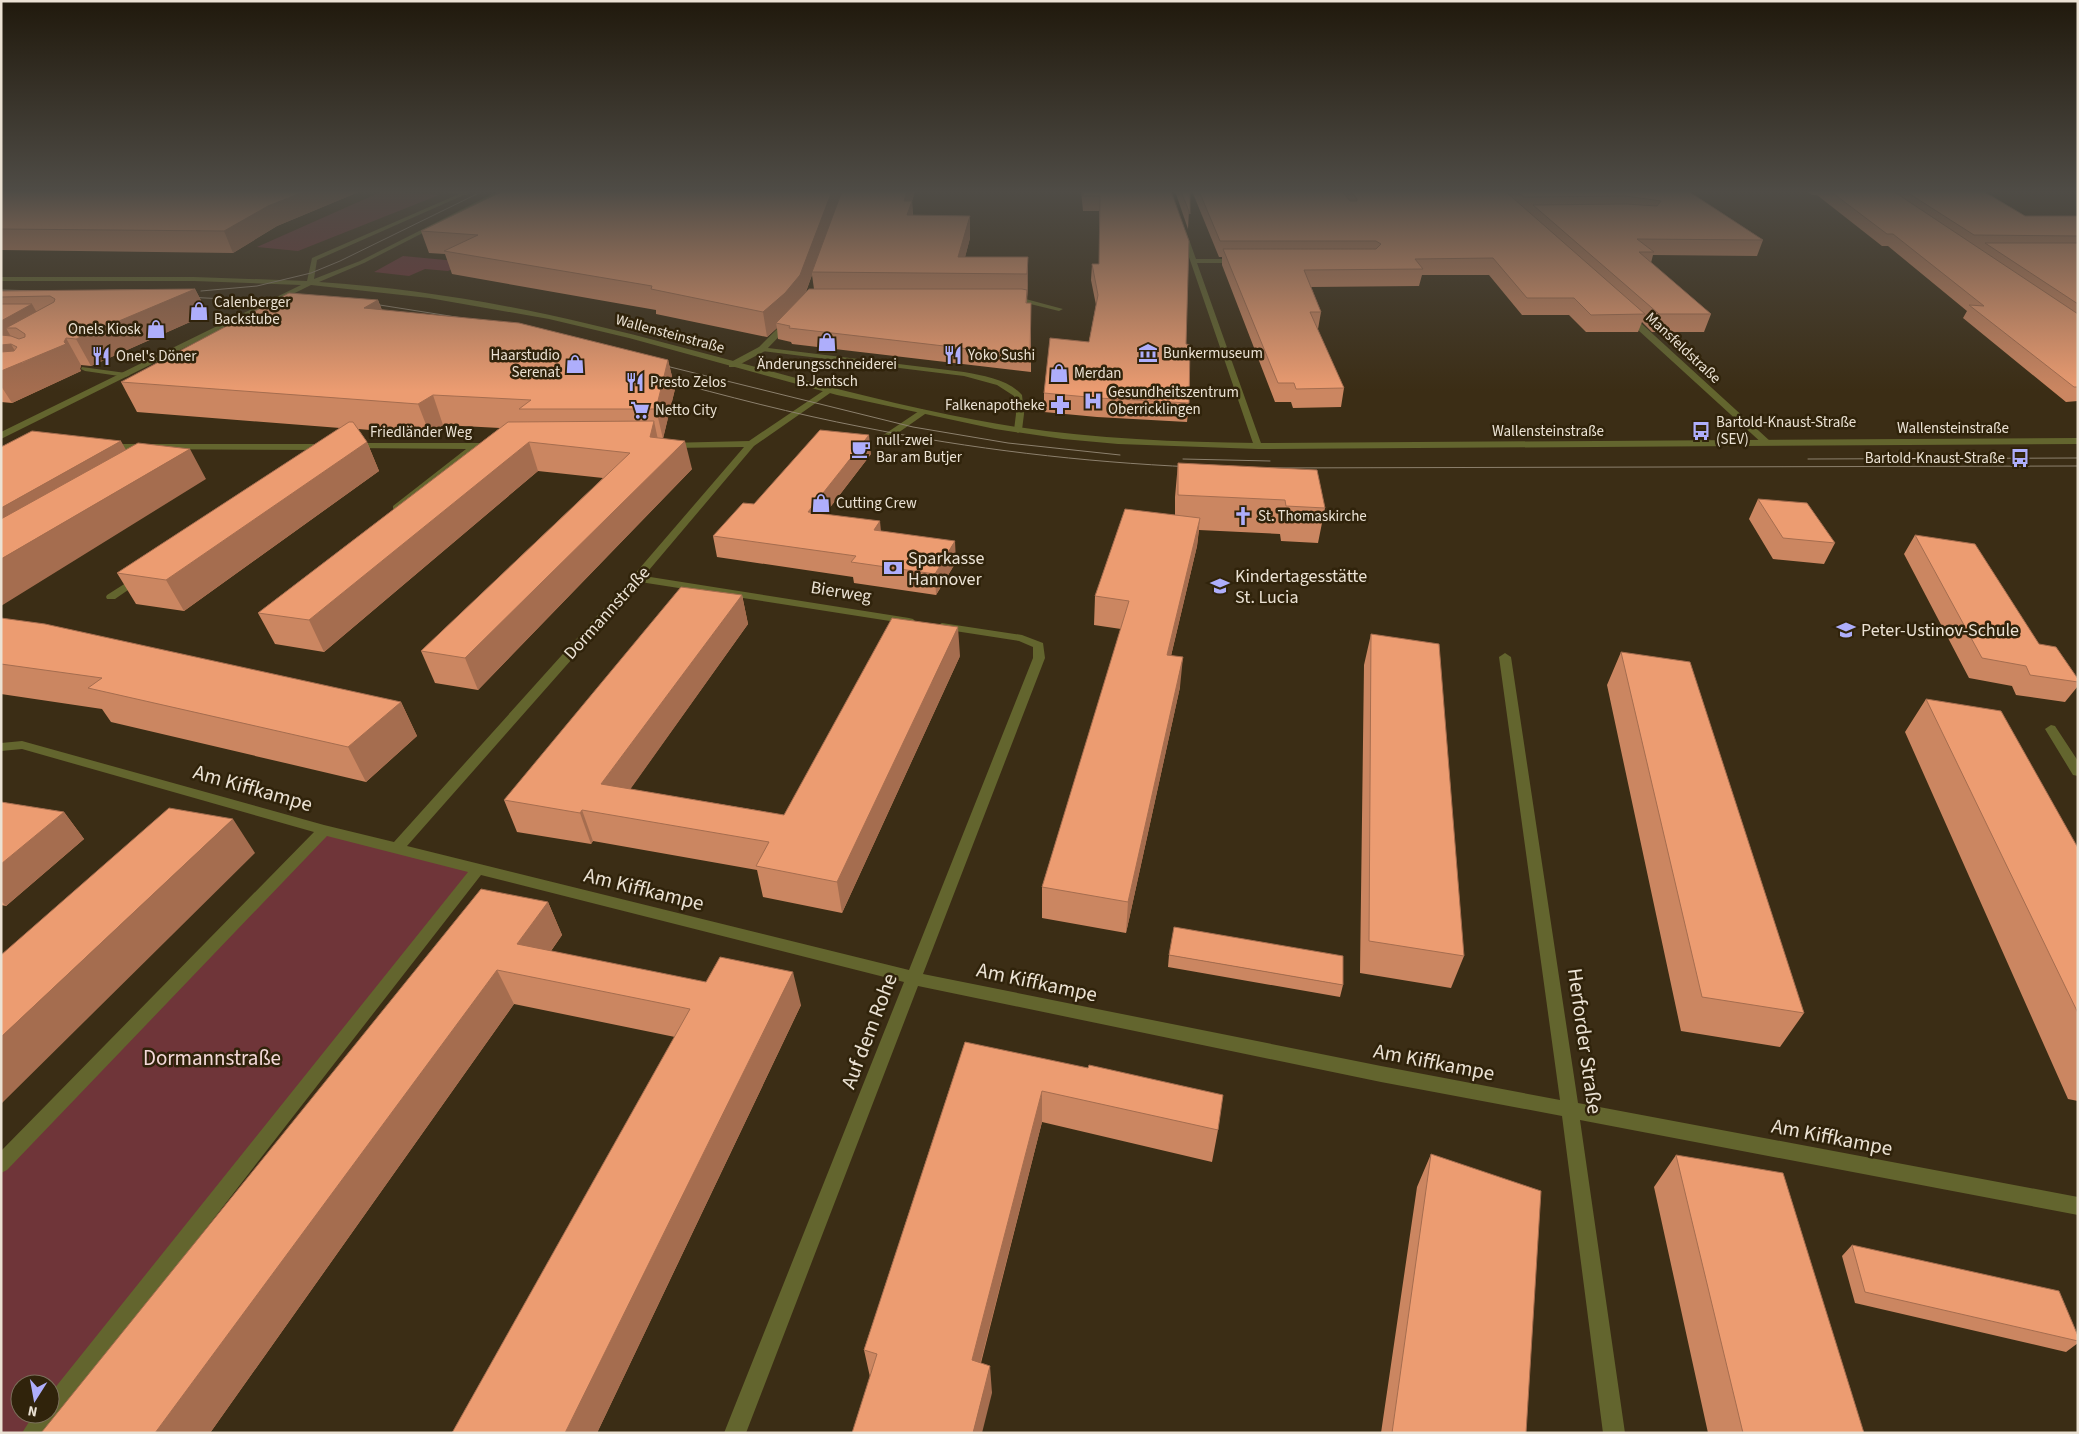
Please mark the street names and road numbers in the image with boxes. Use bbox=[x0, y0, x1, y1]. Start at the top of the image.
street label: Mansfeldstraße bbox=[1641, 307, 1725, 389]
street label: Wallensteinstraße bbox=[613, 309, 727, 359]
street label: Wallensteinstraße bbox=[1897, 418, 2009, 439]
street label: Wallensteinstraße bbox=[1492, 421, 1604, 442]
street label: Friedländer Weg bbox=[370, 422, 472, 443]
street label: Dormannstraße bbox=[558, 561, 656, 665]
street label: Bierweg bbox=[809, 575, 873, 609]
street label: Am Kiffkampe bbox=[190, 757, 316, 819]
street label: Am Kiffkampe bbox=[581, 860, 707, 918]
street label: Am Kiffkampe bbox=[974, 955, 1100, 1009]
street label: Herforder Straße bbox=[1560, 966, 1610, 1116]
street label: Auf dem Rohe bbox=[833, 969, 905, 1093]
street label: Am Kiffkampe bbox=[1371, 1036, 1497, 1088]
street label: Am Kiffkampe bbox=[1769, 1111, 1895, 1163]

